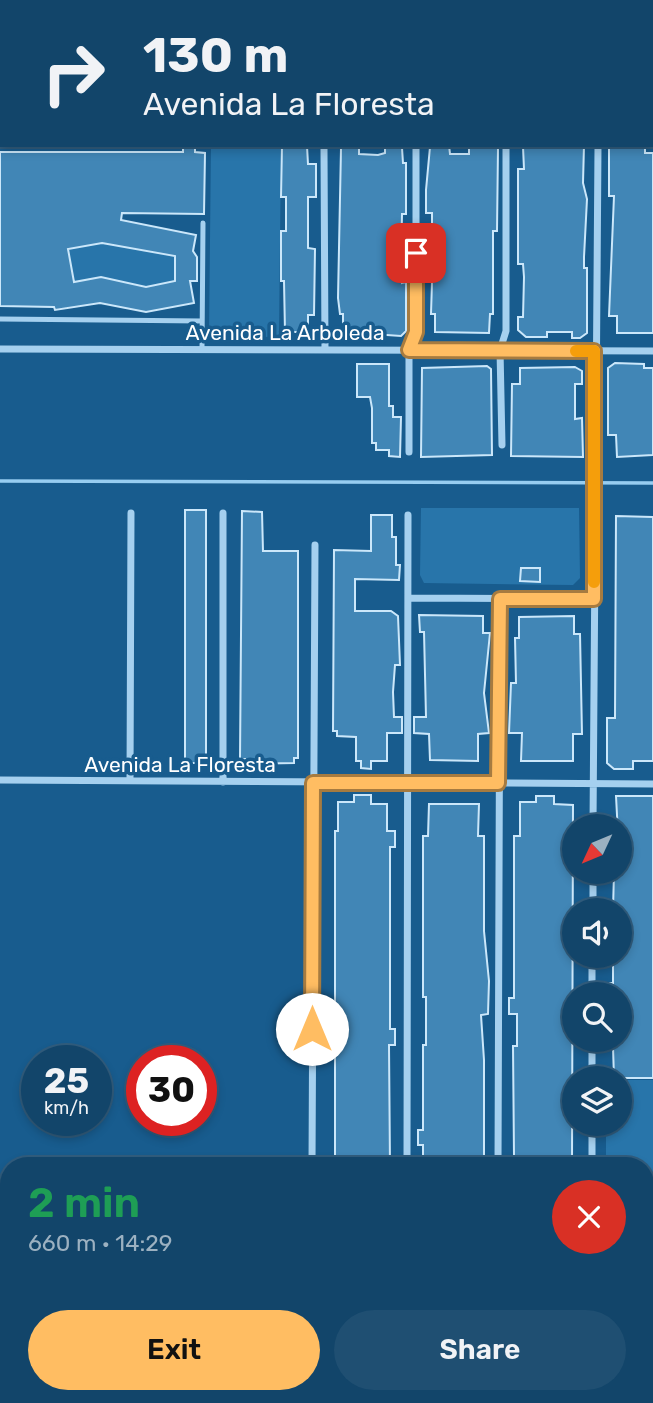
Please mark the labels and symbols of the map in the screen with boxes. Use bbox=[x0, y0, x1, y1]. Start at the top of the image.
pin bbox=[386, 223, 446, 283]
street label: Avenida La Arboleda bbox=[185, 320, 385, 345]
street label: Avenida La Floresta bbox=[84, 752, 276, 777]
north arrow bbox=[562, 814, 632, 884]
position arrow bbox=[275, 992, 349, 1066]
speed limit sign: 30 bbox=[126, 1045, 217, 1136]

